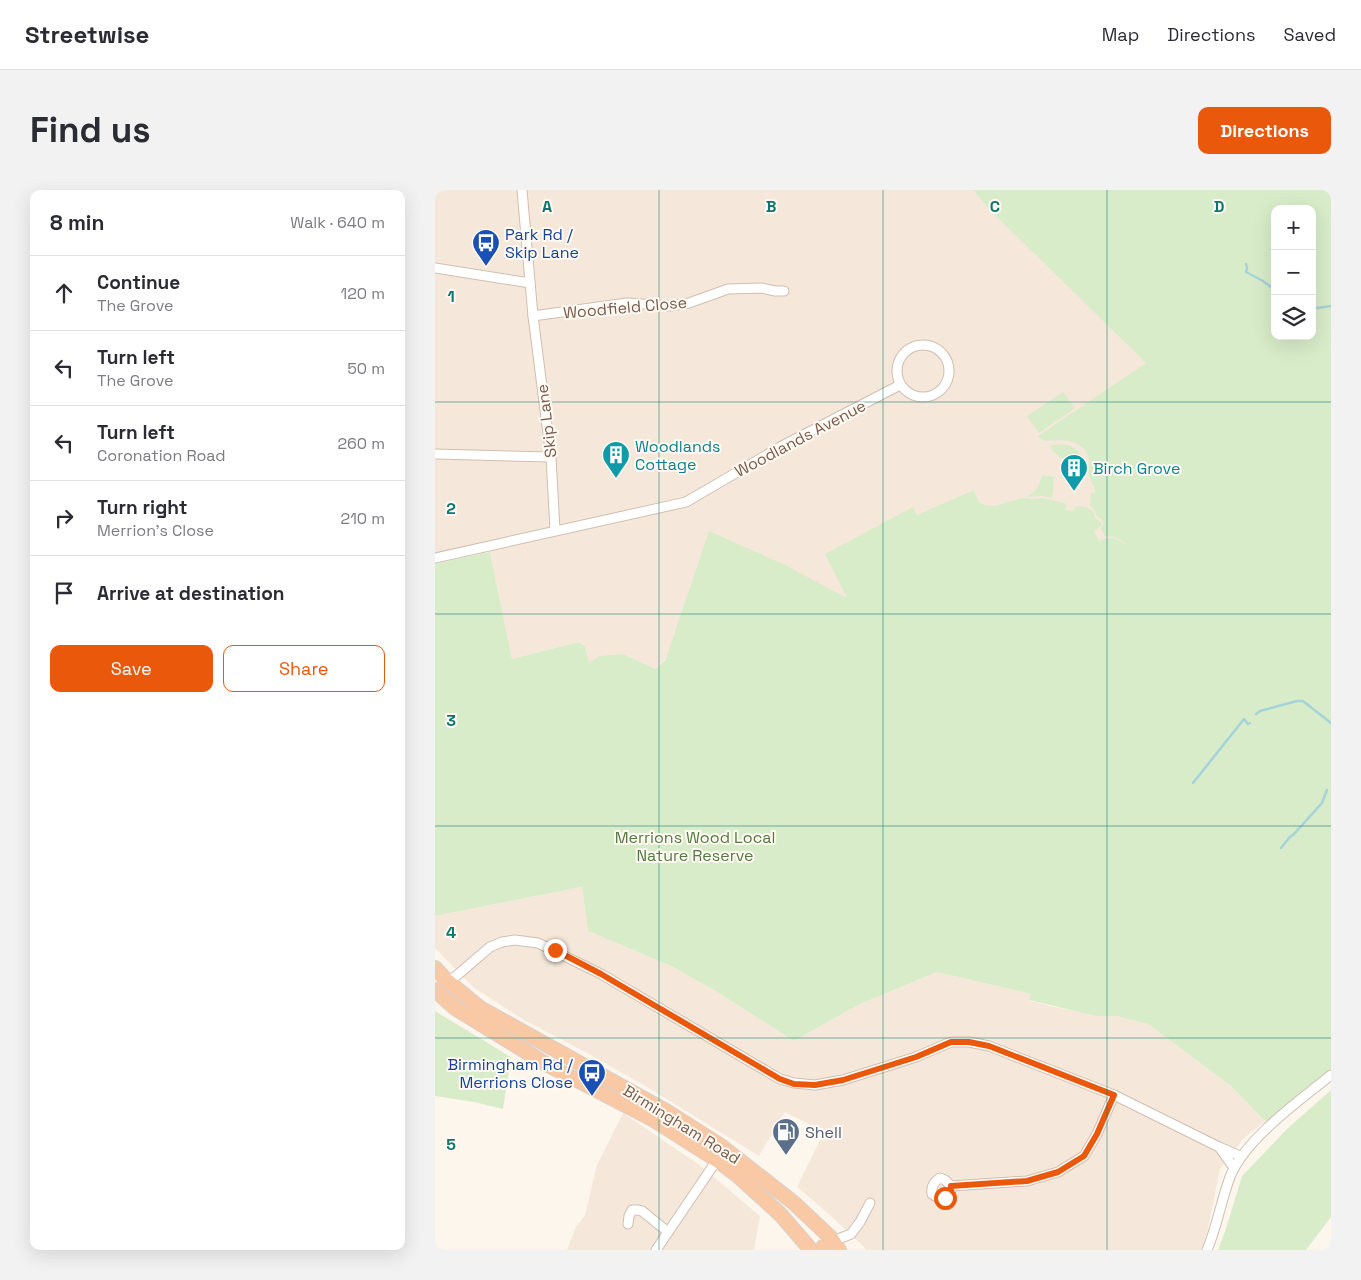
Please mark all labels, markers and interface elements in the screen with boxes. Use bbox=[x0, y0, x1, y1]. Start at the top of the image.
text: Streetwise bbox=[25, 19, 149, 50]
text: Map bbox=[1102, 23, 1139, 46]
text: Directions bbox=[1167, 23, 1256, 46]
text: Saved bbox=[1284, 23, 1336, 46]
button: Directions bbox=[1198, 107, 1331, 154]
text: Find us bbox=[30, 108, 151, 152]
text: A bbox=[542, 196, 552, 217]
text: B bbox=[766, 196, 776, 217]
text: C bbox=[990, 196, 1000, 217]
text: D bbox=[1214, 196, 1224, 217]
map controls bbox=[1271, 205, 1316, 340]
button: + bbox=[1271, 205, 1316, 250]
text: 8 min bbox=[50, 209, 104, 236]
text: Walk · 640 m bbox=[290, 212, 385, 233]
place label: Park Rd / Skip Lane bbox=[505, 224, 579, 263]
bus stop icon: Park Rd / Skip Lane bbox=[471, 228, 501, 267]
button: − bbox=[1271, 250, 1316, 295]
text: Continue bbox=[97, 270, 180, 295]
icon: ahead bbox=[50, 279, 78, 307]
text: 120 m bbox=[341, 283, 385, 304]
text: 1 bbox=[447, 286, 455, 307]
street label: Woodfield Close bbox=[562, 292, 688, 323]
text: The Grove bbox=[97, 295, 173, 316]
button: layers bbox=[1271, 295, 1316, 340]
text: Turn left bbox=[97, 345, 175, 370]
icon: left bbox=[50, 354, 78, 382]
text: 50 m bbox=[347, 358, 385, 379]
text: The Grove bbox=[97, 370, 173, 391]
street label: Skip Lane bbox=[532, 383, 561, 459]
street label: Woodlands Avenue bbox=[731, 395, 870, 482]
text: Turn left bbox=[97, 420, 175, 445]
icon: left bbox=[50, 429, 78, 457]
text: 260 m bbox=[337, 433, 385, 454]
place label: Woodlands Cottage bbox=[635, 436, 721, 475]
building icon: Woodlands Cottage bbox=[601, 440, 631, 479]
text: Coronation Road bbox=[97, 445, 226, 466]
building icon: Birch Grove bbox=[1059, 453, 1089, 492]
place label: Birch Grove bbox=[1093, 458, 1180, 479]
text: Turn right bbox=[97, 495, 187, 520]
text: 2 bbox=[446, 498, 456, 519]
icon: right bbox=[50, 504, 78, 532]
text: 210 m bbox=[341, 508, 385, 529]
text: Merrion's Close bbox=[97, 520, 214, 541]
icon: arrive bbox=[50, 579, 78, 607]
text: Arrive at destination bbox=[97, 581, 285, 606]
button: Save bbox=[50, 645, 213, 692]
button: Share bbox=[223, 645, 385, 692]
text: 3 bbox=[446, 710, 456, 731]
park label: Merrions Wood Local Nature Reserve bbox=[615, 827, 775, 866]
text: 4 bbox=[446, 922, 456, 943]
route end bbox=[544, 939, 567, 962]
place label: Birmingham Rd / Merrions Close bbox=[447, 1054, 573, 1093]
bus stop icon: Birmingham Rd / Merrions Close bbox=[577, 1058, 607, 1097]
street label: Birmingham Road bbox=[619, 1080, 744, 1169]
fuel station icon: Shell bbox=[771, 1117, 801, 1156]
place label: Shell bbox=[805, 1122, 842, 1143]
text: 5 bbox=[446, 1134, 456, 1155]
route start bbox=[934, 1187, 957, 1210]

